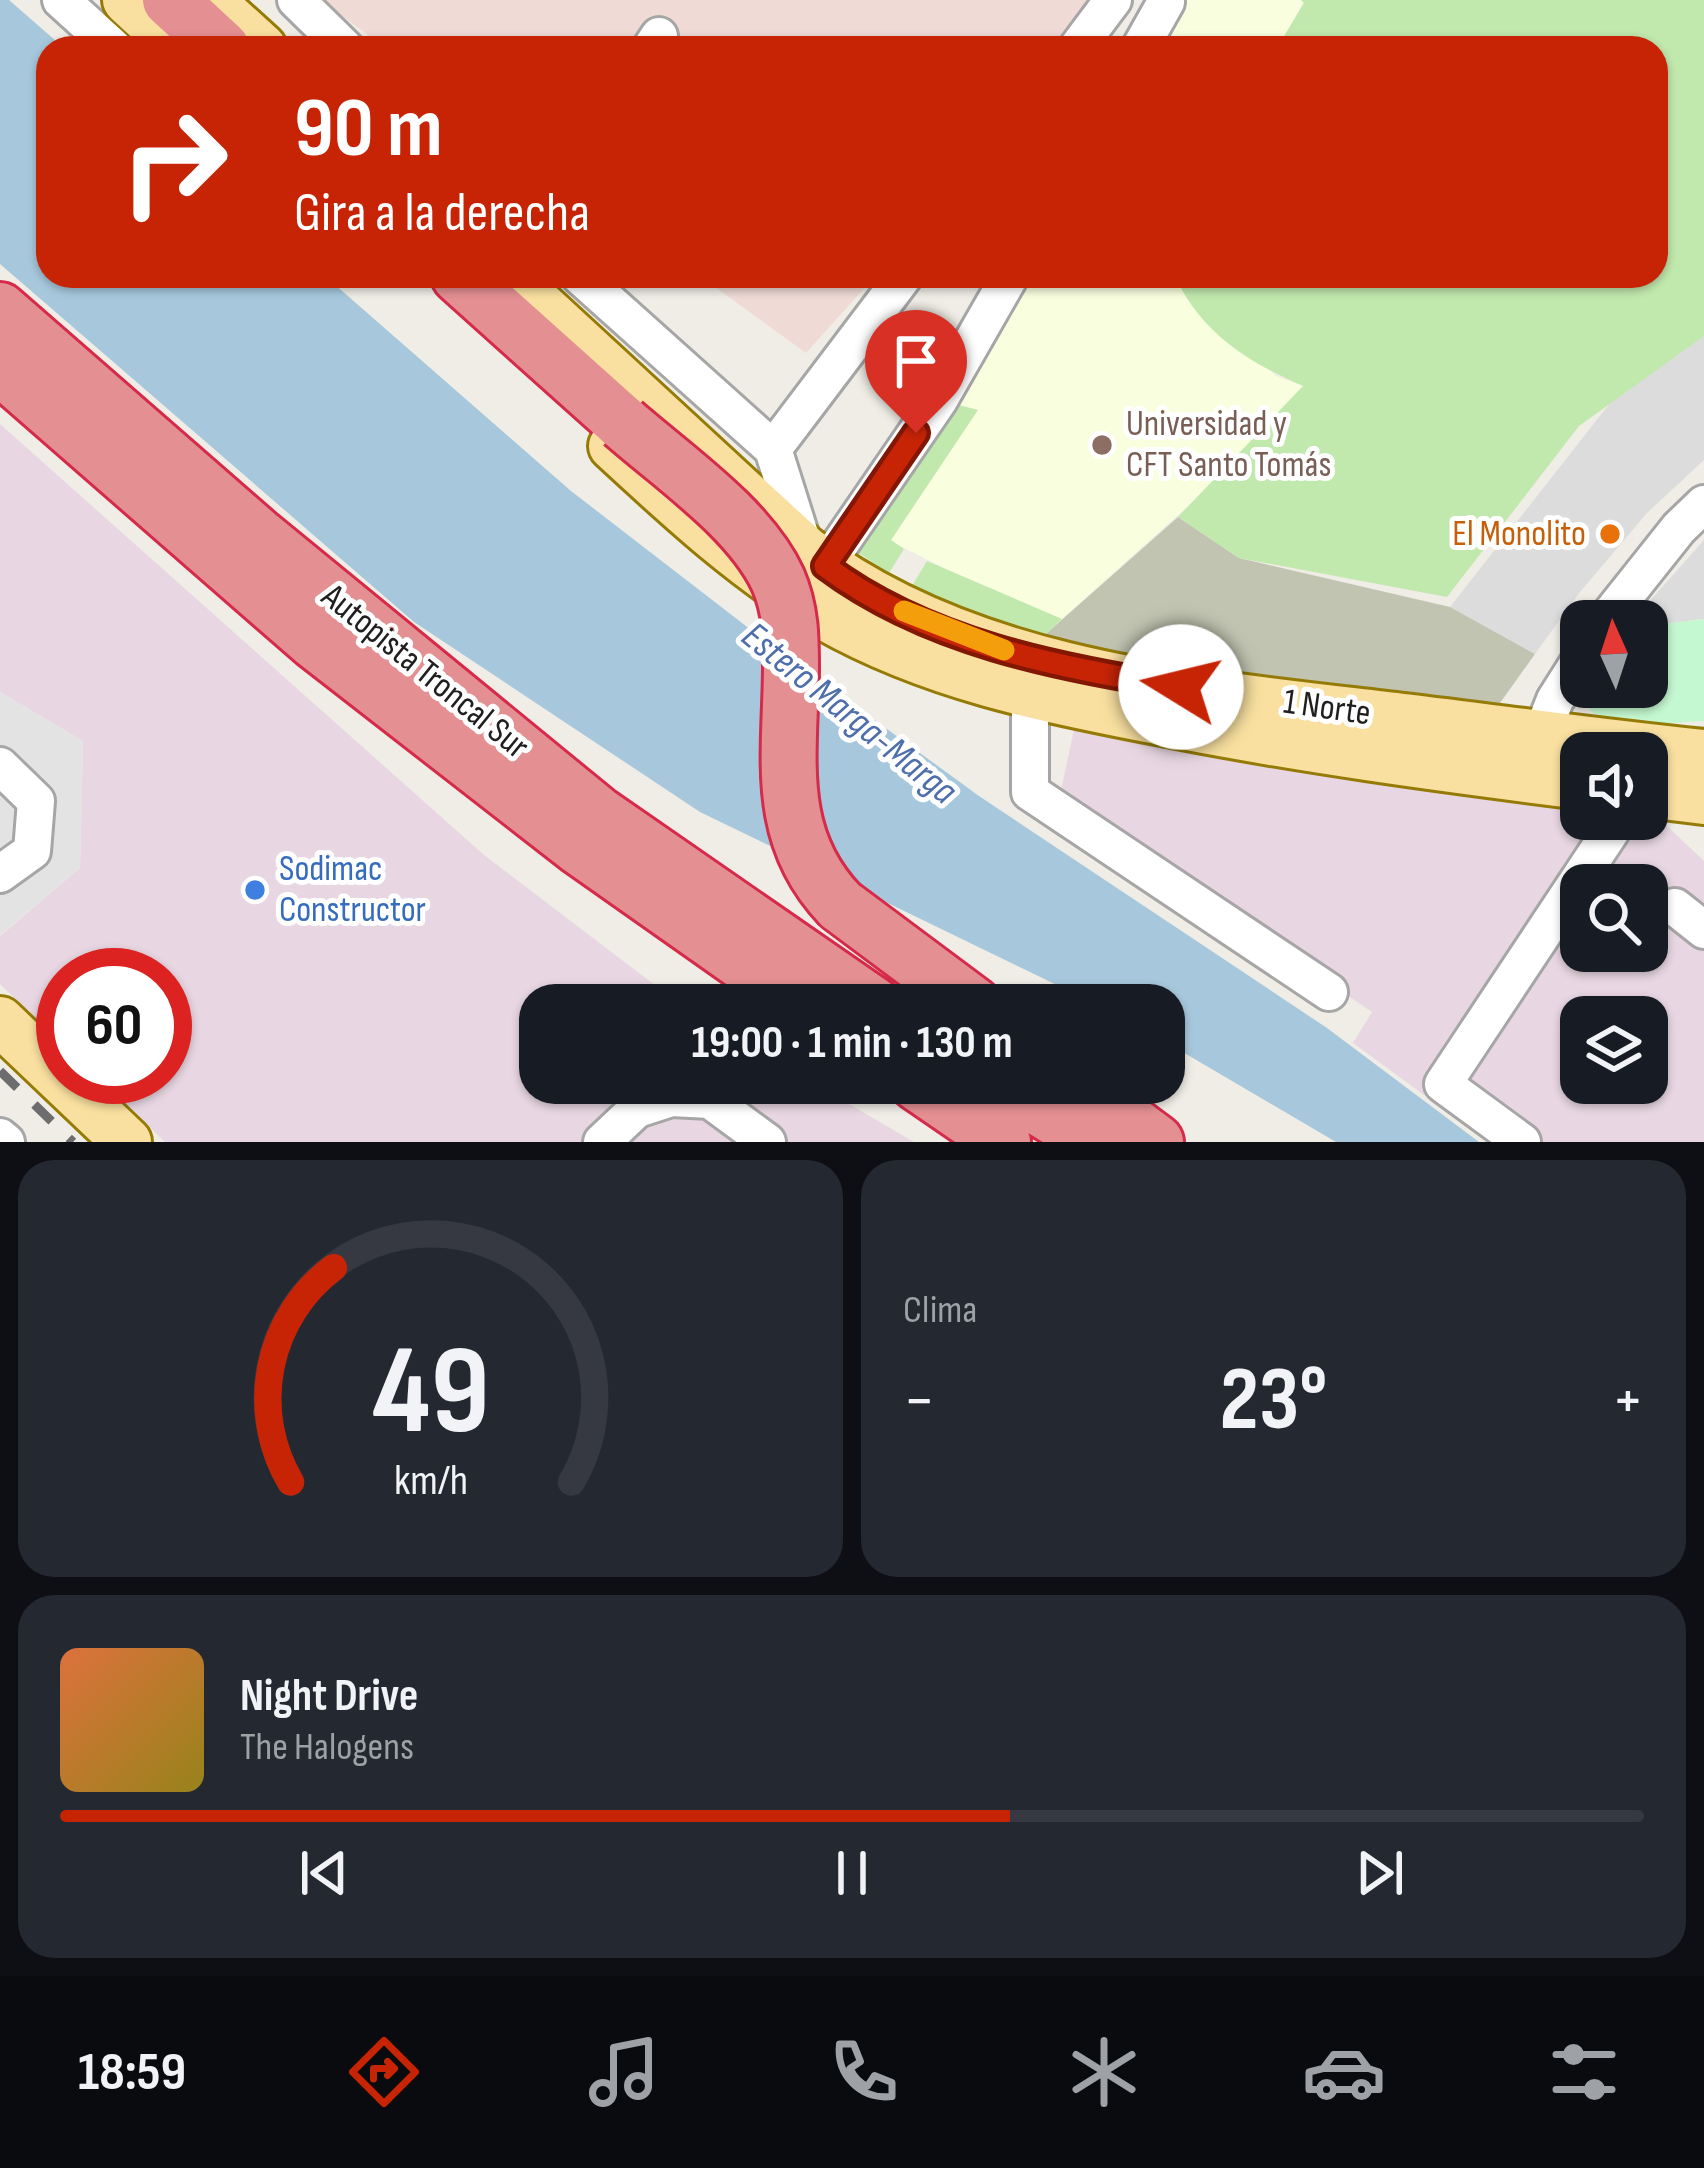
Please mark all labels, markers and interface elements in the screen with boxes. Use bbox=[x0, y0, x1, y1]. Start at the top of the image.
text: 90 m bbox=[294, 79, 443, 180]
icon: right bbox=[96, 84, 252, 240]
text: Gira a la derecha bbox=[294, 181, 590, 246]
pin bbox=[865, 310, 967, 433]
icon: arrive bbox=[883, 328, 949, 394]
place label: Universidad y CFT Santo Tomás bbox=[1126, 403, 1331, 487]
marker: Universidad y CFT Santo Tomás bbox=[1089, 432, 1115, 458]
place label: El Monolito bbox=[1452, 513, 1586, 556]
marker: El Monolito bbox=[1597, 521, 1623, 547]
street label: Autopista Troncal Sur bbox=[312, 575, 537, 769]
north arrow bbox=[1560, 600, 1668, 708]
map controls bbox=[1560, 600, 1668, 1104]
water label: Estero Marga-Marga bbox=[732, 613, 966, 815]
position arrow bbox=[1118, 624, 1244, 750]
street label: 1 Norte bbox=[1281, 681, 1373, 735]
button: sound bbox=[1560, 732, 1668, 840]
place label: Sodimac Constructor bbox=[279, 848, 426, 932]
button: search bbox=[1560, 864, 1668, 972]
marker: Sodimac Constructor bbox=[242, 877, 268, 903]
speed limit sign: 60 bbox=[36, 948, 192, 1104]
button: layers bbox=[1560, 996, 1668, 1104]
text: 19:00 · 1 min · 130 m bbox=[691, 1016, 1013, 1071]
text: Clima bbox=[903, 1287, 977, 1334]
text: 49 bbox=[372, 1319, 489, 1468]
text: 23° bbox=[1219, 1347, 1328, 1455]
text: − bbox=[903, 1362, 935, 1441]
text: + bbox=[1612, 1362, 1644, 1441]
text: km/h bbox=[393, 1454, 468, 1506]
text: Night Drive bbox=[240, 1669, 418, 1724]
text: The Halogens bbox=[240, 1724, 414, 1771]
icon: previous bbox=[291, 1840, 357, 1906]
icon: pause bbox=[819, 1840, 885, 1906]
icon: next bbox=[1347, 1840, 1413, 1906]
icon: directions bbox=[342, 2030, 426, 2114]
icon: music bbox=[582, 2030, 666, 2114]
icon: phone bbox=[822, 2030, 906, 2114]
icon: climate bbox=[1062, 2030, 1146, 2114]
icon: car bbox=[1302, 2030, 1386, 2114]
icon: filters bbox=[1542, 2030, 1626, 2114]
text: 18:59 bbox=[78, 2040, 186, 2105]

